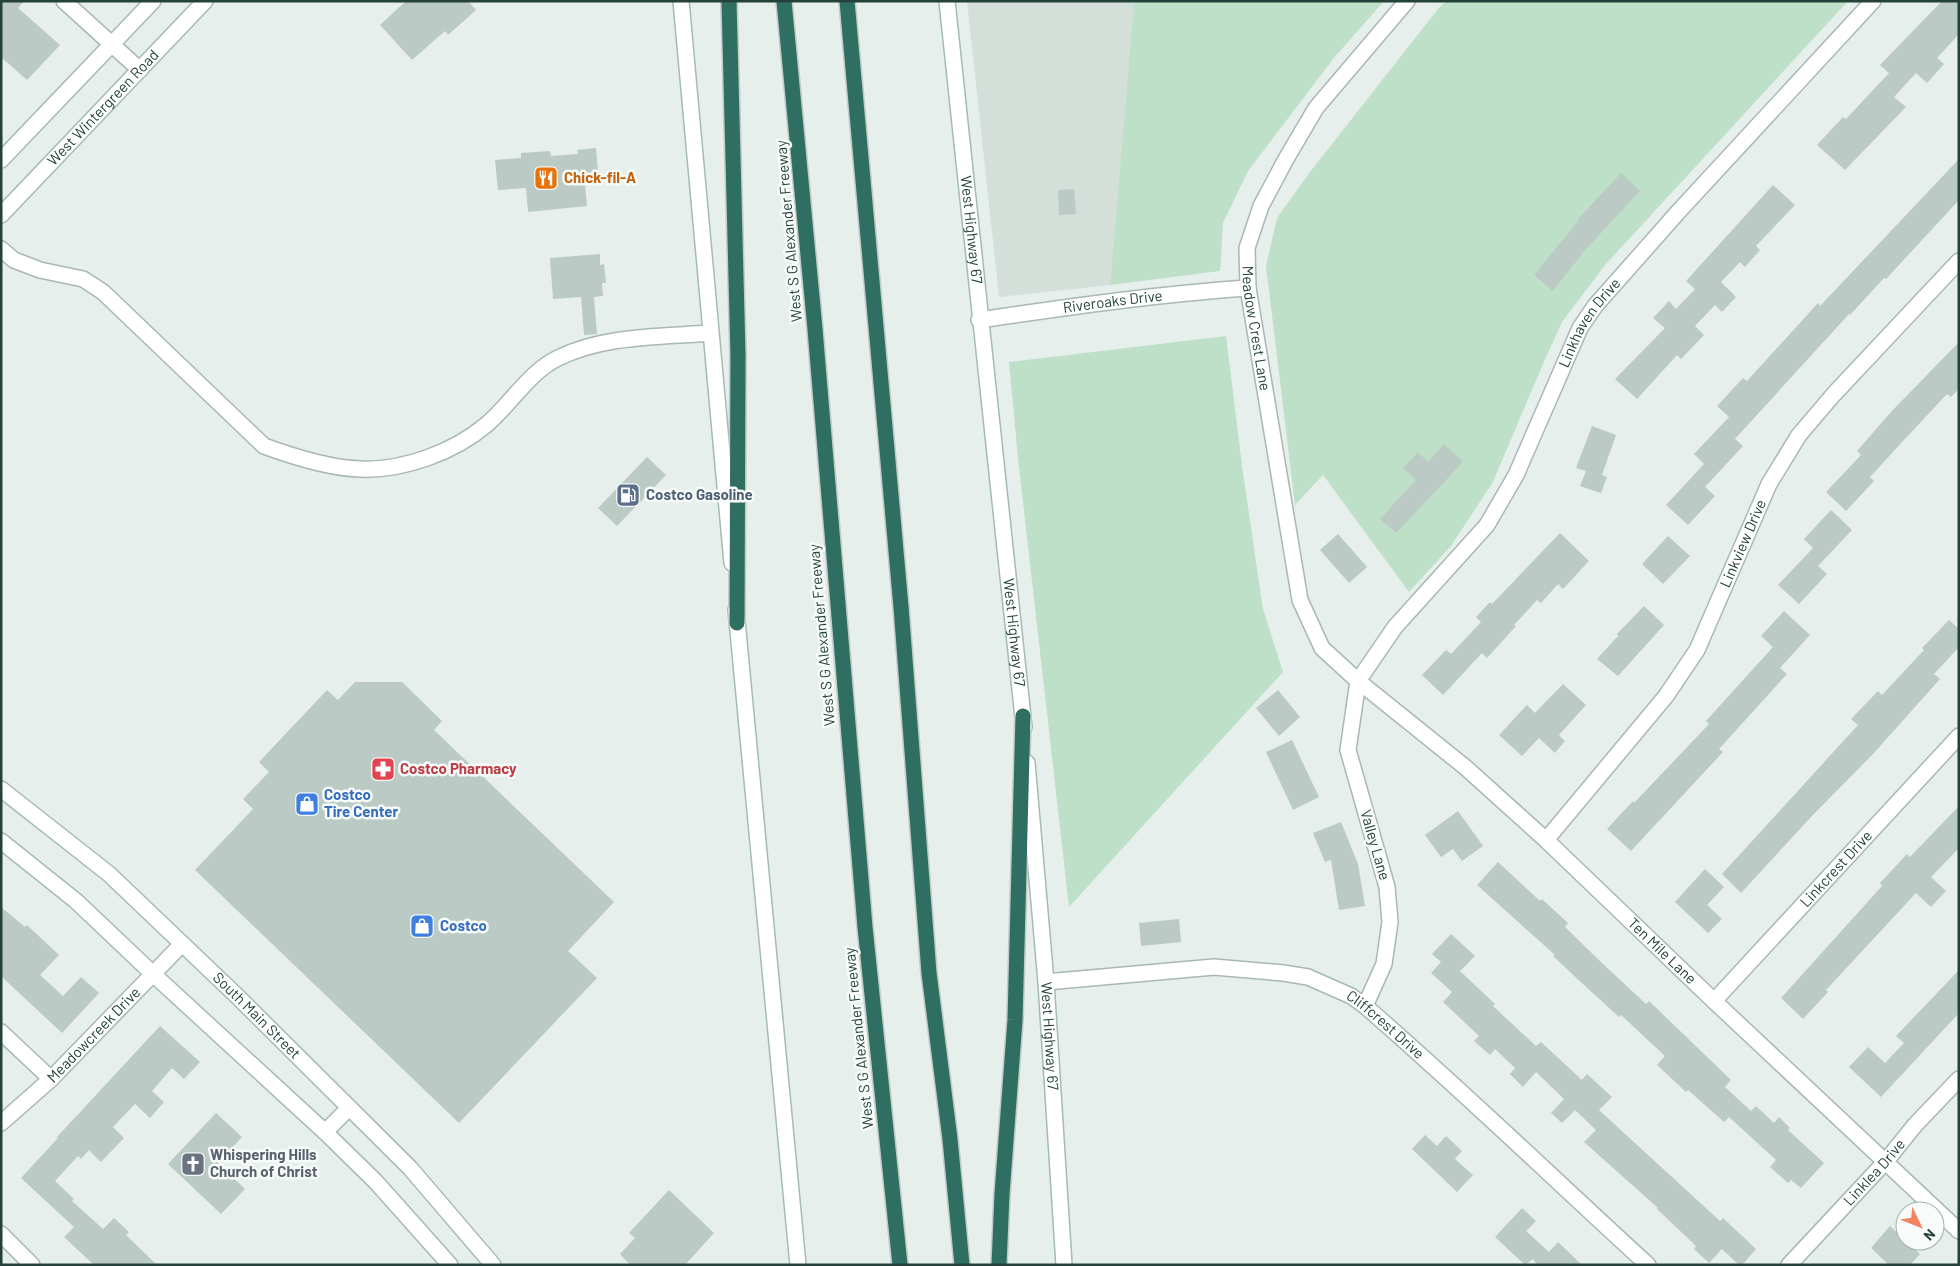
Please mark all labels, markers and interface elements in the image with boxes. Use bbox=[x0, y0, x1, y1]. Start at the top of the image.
street label: West Wintergreen Road bbox=[43, 45, 162, 169]
street label: West S G Alexander Freeway bbox=[771, 139, 805, 323]
restaurant icon: Chick-fil-A bbox=[533, 165, 559, 191]
place label: Chick-fil-A bbox=[564, 168, 636, 186]
street label: West Highway 67 bbox=[958, 175, 987, 285]
street label: Meadow Crest Lane bbox=[1239, 265, 1275, 392]
street label: Linkhaven Drive bbox=[1554, 274, 1624, 370]
street label: Riveroaks Drive bbox=[1062, 286, 1163, 316]
fuel station icon: Costco Gasoline bbox=[615, 482, 641, 508]
place label: Costco Gasoline bbox=[646, 485, 753, 503]
street label: Linkview Drive bbox=[1715, 496, 1769, 590]
street label: West S G Alexander Freeway bbox=[804, 543, 838, 727]
street label: West Highway 67 bbox=[1000, 577, 1030, 687]
pharmacy icon: Costco Pharmacy bbox=[370, 756, 396, 782]
place label: Costco Pharmacy bbox=[400, 759, 517, 777]
place label: Costco Tire Center bbox=[324, 785, 399, 820]
shop icon: Costco Tire Center bbox=[294, 791, 320, 817]
street label: Valley Lane bbox=[1357, 807, 1395, 882]
street label: Linkcrest Drive bbox=[1796, 826, 1875, 910]
shop icon: Costco bbox=[409, 913, 435, 939]
street label: Ten Mile Lane bbox=[1625, 914, 1701, 987]
place label: Costco bbox=[440, 916, 487, 934]
street label: West S G Alexander Freeway bbox=[840, 946, 876, 1130]
street label: South Main Street bbox=[210, 968, 305, 1062]
street label: West Highway 67 bbox=[1038, 981, 1063, 1091]
street label: Meadowcreek Drive bbox=[43, 983, 143, 1086]
street label: Cliffcrest Drive bbox=[1343, 986, 1429, 1062]
street label: Linklea Drive bbox=[1839, 1135, 1908, 1209]
place label: Whispering Hills Church of Christ bbox=[210, 1145, 318, 1180]
church icon: Whispering Hills Church of Christ bbox=[180, 1151, 206, 1177]
north arrow bbox=[1895, 1201, 1945, 1251]
text: N bbox=[1920, 1226, 1939, 1244]

